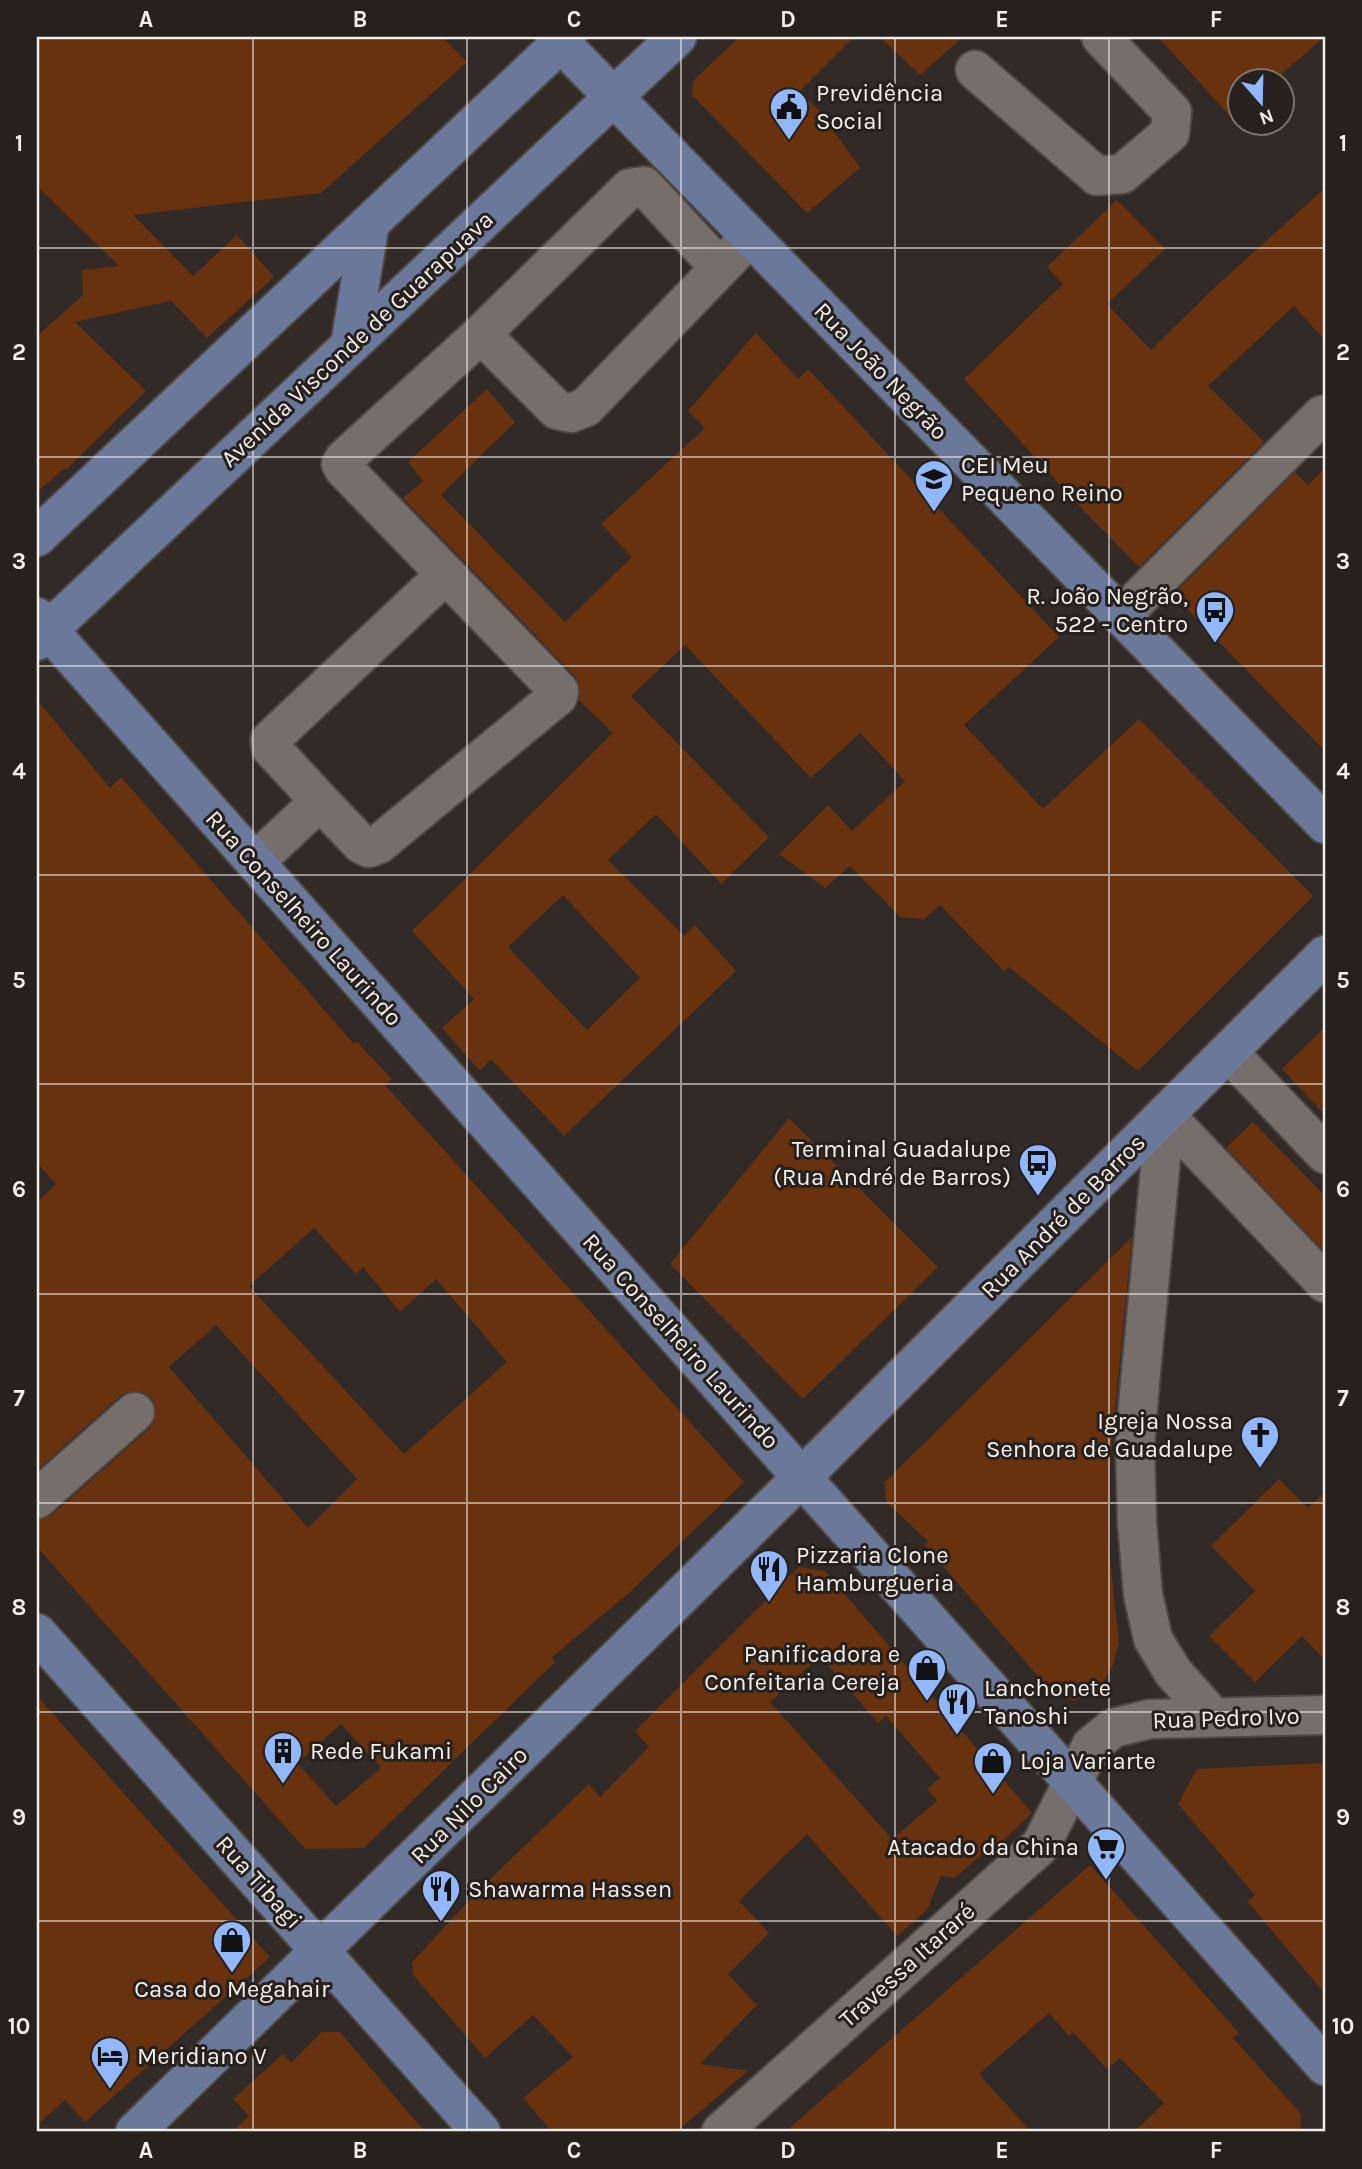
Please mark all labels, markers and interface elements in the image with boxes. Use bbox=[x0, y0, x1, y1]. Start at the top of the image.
text: A bbox=[139, 6, 153, 33]
text: B bbox=[353, 6, 367, 33]
text: C bbox=[567, 6, 581, 33]
text: D bbox=[780, 6, 796, 33]
text: E bbox=[995, 6, 1009, 33]
text: F bbox=[1210, 6, 1222, 33]
north arrow bbox=[1226, 66, 1296, 136]
place label: Previdência Social bbox=[816, 79, 943, 135]
public building icon: Previdência Social bbox=[768, 86, 810, 141]
text: N bbox=[1256, 104, 1277, 130]
text: 1 bbox=[15, 130, 23, 157]
text: 1 bbox=[1339, 130, 1347, 157]
street label: Avenida Visconde de Guarapuava bbox=[215, 205, 499, 473]
street label: Rua João Negrão bbox=[808, 296, 954, 446]
text: 2 bbox=[12, 339, 26, 366]
text: 2 bbox=[1336, 339, 1350, 366]
place label: CEI Meu Pequeno Reino bbox=[961, 451, 1123, 507]
school or university icon: CEI Meu Pequeno Reino bbox=[913, 458, 955, 513]
text: 3 bbox=[12, 548, 26, 575]
text: 3 bbox=[1336, 548, 1350, 575]
place label: R. João Negrão, 522 - Centro bbox=[1026, 582, 1188, 638]
bus stop icon: R. João Negrão, 522 - Centro bbox=[1194, 589, 1236, 644]
text: 4 bbox=[12, 758, 26, 785]
text: 4 bbox=[1336, 758, 1350, 785]
street label: Rua Conselheiro Laurindo bbox=[200, 805, 408, 1031]
text: 5 bbox=[12, 967, 26, 994]
text: 5 bbox=[1336, 967, 1350, 994]
street label: Rua André de Barros bbox=[975, 1128, 1151, 1304]
place label: Terminal Guadalupe (Rua André de Barros) bbox=[773, 1135, 1011, 1191]
bus stop icon: Terminal Guadalupe (Rua André de Barros) bbox=[1017, 1142, 1059, 1197]
text: 6 bbox=[12, 1176, 26, 1203]
text: 6 bbox=[1336, 1176, 1350, 1203]
street label: Rua Conselheiro Laurindo bbox=[577, 1228, 785, 1454]
text: 7 bbox=[13, 1385, 25, 1412]
text: 7 bbox=[1337, 1385, 1349, 1412]
place label: Igreja Nossa Senhora de Guadalupe bbox=[986, 1407, 1233, 1463]
church icon: Igreja Nossa Senhora de Guadalupe bbox=[1239, 1414, 1281, 1469]
place label: Pizzaria Clone Hamburgueria bbox=[796, 1541, 954, 1597]
restaurant icon: Pizzaria Clone Hamburgueria bbox=[748, 1548, 790, 1603]
text: 8 bbox=[12, 1594, 26, 1621]
text: 8 bbox=[1336, 1594, 1350, 1621]
place label: Panificadora e Confeitaria Cereja bbox=[704, 1640, 900, 1696]
shop icon: Panificadora e Confeitaria Cereja bbox=[906, 1647, 948, 1702]
place label: Lanchonete Tanoshi bbox=[984, 1674, 1111, 1730]
restaurant icon: Lanchonete Tanoshi bbox=[936, 1681, 978, 1736]
street label: Rua Pedro Ivo bbox=[1152, 1701, 1300, 1735]
building icon: Rede Fukami bbox=[262, 1730, 304, 1785]
place label: Rede Fukami bbox=[310, 1737, 452, 1765]
shop icon: Loja Variarte bbox=[972, 1740, 1014, 1795]
street label: Rua Nilo Cairo bbox=[405, 1741, 533, 1869]
place label: Loja Variarte bbox=[1020, 1747, 1156, 1775]
text: 9 bbox=[12, 1804, 26, 1831]
text: 9 bbox=[1336, 1804, 1350, 1831]
supermarket icon: Atacado da China bbox=[1085, 1826, 1127, 1881]
street label: Rua Tibagi bbox=[210, 1830, 308, 1934]
place label: Atacado da China bbox=[887, 1833, 1079, 1861]
restaurant icon: Shawarma Hassen bbox=[420, 1868, 462, 1923]
place label: Shawarma Hassen bbox=[468, 1875, 672, 1903]
street label: Travessa Itararé bbox=[834, 1897, 980, 2033]
shop icon: Casa do Megahair bbox=[211, 1919, 253, 1974]
place label: Casa do Megahair bbox=[134, 1975, 330, 2003]
text: 10 bbox=[8, 2013, 30, 2040]
text: 10 bbox=[1332, 2013, 1354, 2040]
hotel icon: Meridiano V bbox=[89, 2035, 131, 2090]
place label: Meridiano V bbox=[137, 2042, 267, 2070]
text: A bbox=[139, 2137, 153, 2164]
text: B bbox=[353, 2137, 367, 2164]
text: C bbox=[567, 2137, 581, 2164]
text: D bbox=[780, 2137, 796, 2164]
text: E bbox=[995, 2137, 1009, 2164]
text: F bbox=[1210, 2137, 1222, 2164]

